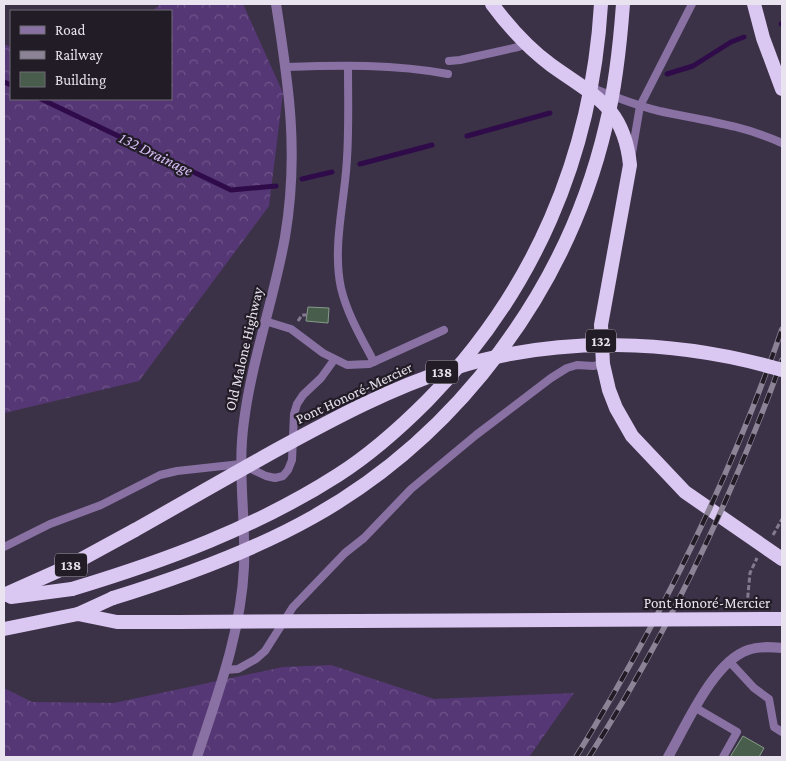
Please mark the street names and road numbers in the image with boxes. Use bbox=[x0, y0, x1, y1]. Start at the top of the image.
street label: Old Malone Highway bbox=[222, 285, 267, 413]
road number: 132 bbox=[586, 330, 616, 352]
street label: Pont Honoré-Mercier bbox=[293, 359, 415, 427]
road number: 138 bbox=[426, 361, 458, 384]
road number: 138 bbox=[55, 554, 87, 576]
street label: Pont Honoré-Mercier bbox=[644, 595, 771, 611]

